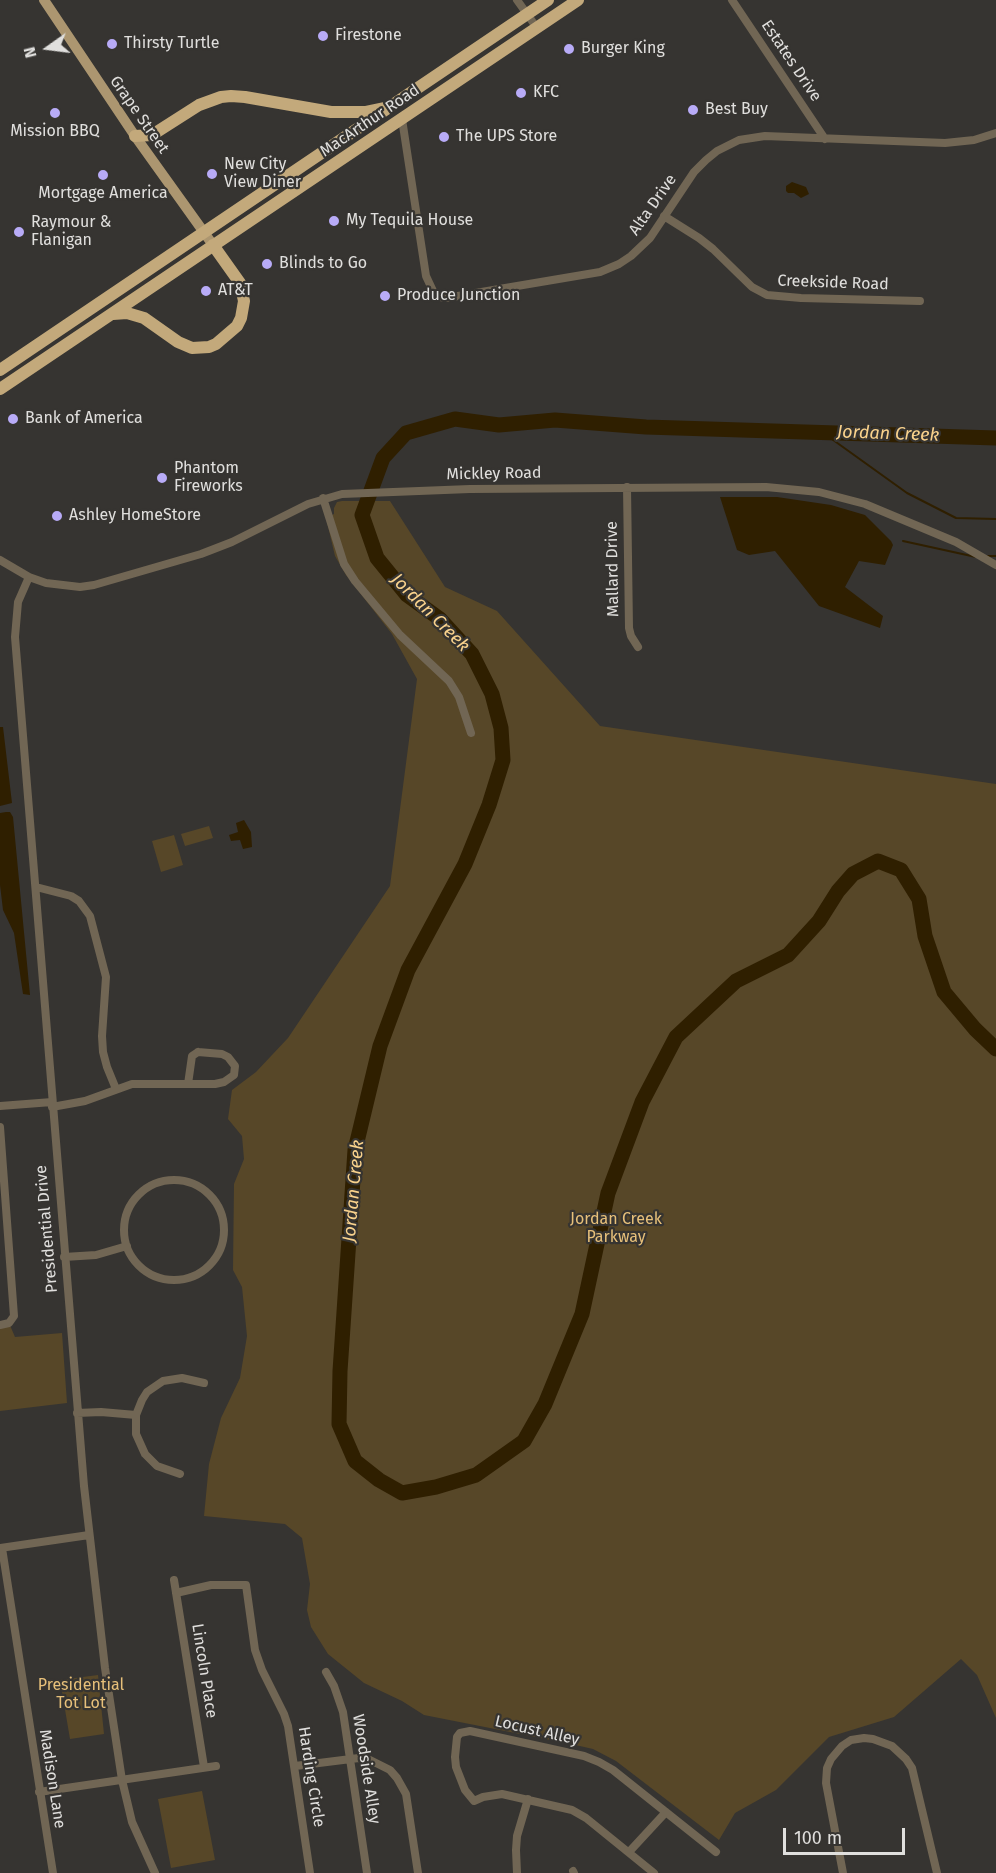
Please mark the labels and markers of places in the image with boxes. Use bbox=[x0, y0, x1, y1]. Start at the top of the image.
place label: Firestone bbox=[335, 26, 402, 46]
marker: Firestone bbox=[316, 29, 330, 43]
place label: Thirsty Turtle bbox=[124, 34, 219, 54]
marker: Thirsty Turtle bbox=[105, 37, 119, 51]
place label: Burger King bbox=[581, 39, 665, 59]
marker: Burger King bbox=[562, 42, 576, 56]
place label: KFC bbox=[533, 83, 559, 103]
marker: KFC bbox=[514, 86, 528, 100]
place label: Best Buy bbox=[705, 100, 768, 120]
marker: Best Buy bbox=[686, 103, 700, 117]
marker: Mission BBQ bbox=[48, 106, 62, 120]
place label: Mission BBQ bbox=[10, 122, 100, 142]
place label: The UPS Store bbox=[456, 127, 557, 147]
marker: The UPS Store bbox=[437, 130, 451, 144]
place label: New City View Diner bbox=[224, 155, 301, 193]
marker: New City View Diner bbox=[205, 167, 219, 181]
marker: Mortgage America bbox=[96, 168, 110, 182]
place label: Mortgage America bbox=[38, 184, 168, 204]
place label: My Tequila House bbox=[346, 211, 473, 231]
place label: Raymour & Flanigan bbox=[31, 213, 111, 251]
marker: My Tequila House bbox=[327, 214, 341, 228]
marker: Raymour & Flanigan bbox=[12, 225, 26, 239]
place label: Blinds to Go bbox=[279, 254, 367, 274]
marker: Blinds to Go bbox=[260, 257, 274, 271]
place label: AT&T bbox=[218, 281, 253, 301]
marker: AT&T bbox=[199, 284, 213, 298]
place label: Produce Junction bbox=[397, 286, 520, 306]
marker: Produce Junction bbox=[378, 289, 392, 303]
place label: Bank of America bbox=[25, 409, 143, 429]
marker: Bank of America bbox=[6, 412, 20, 426]
place label: Phantom Fireworks bbox=[174, 459, 243, 497]
marker: Phantom Fireworks bbox=[155, 471, 169, 485]
place label: Ashley HomeStore bbox=[69, 506, 201, 526]
marker: Ashley HomeStore bbox=[50, 509, 64, 523]

